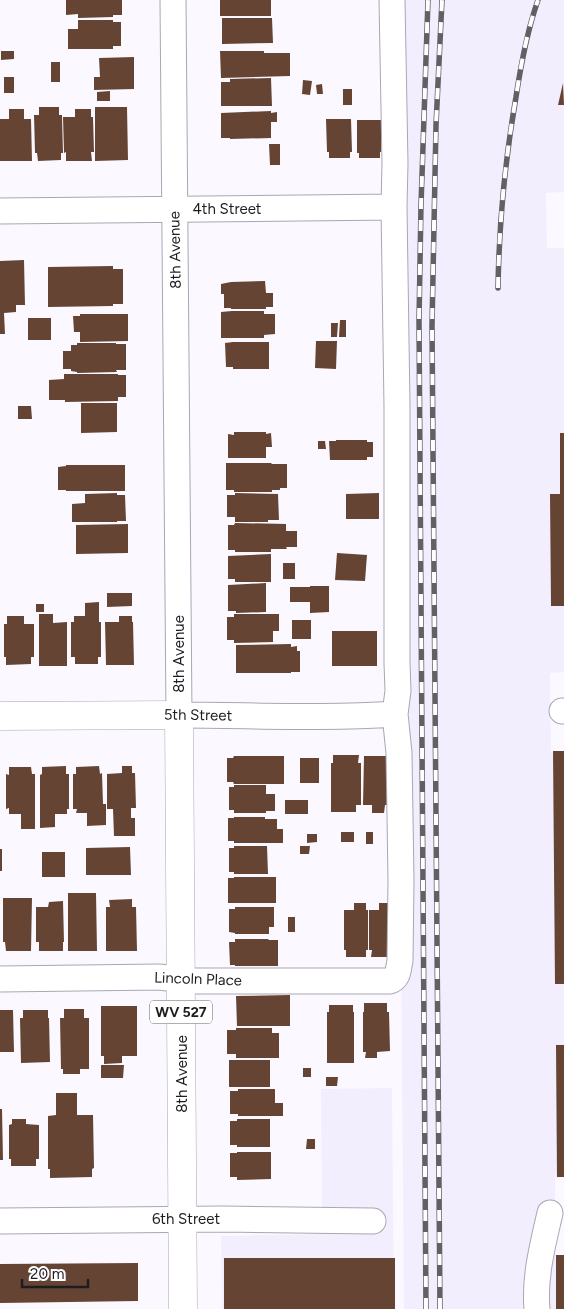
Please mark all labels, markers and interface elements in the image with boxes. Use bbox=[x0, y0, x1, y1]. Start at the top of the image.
street label: 4th Street bbox=[192, 200, 262, 218]
street label: 8th Avenue bbox=[165, 211, 185, 289]
street label: 8th Avenue bbox=[170, 615, 188, 693]
street label: 5th Street bbox=[164, 705, 233, 725]
street label: Lincoln Place bbox=[154, 968, 242, 990]
road number: WV 527 bbox=[150, 1000, 212, 1024]
street label: 8th Avenue bbox=[173, 1035, 191, 1113]
street label: 6th Street bbox=[152, 1210, 220, 1228]
scale bar bbox=[22, 1256, 89, 1288]
text: 20 m bbox=[30, 1265, 64, 1283]

